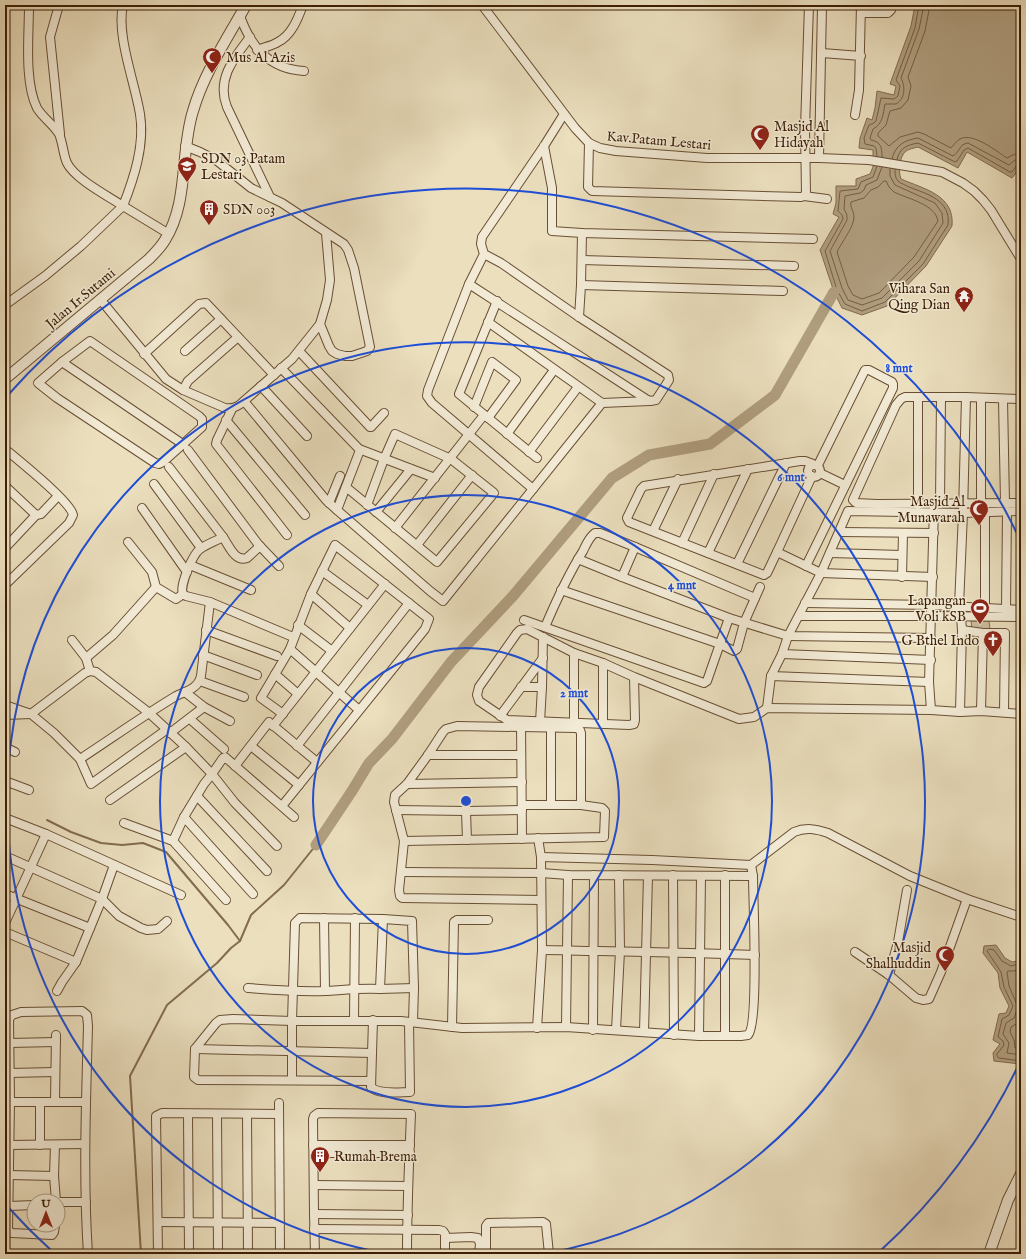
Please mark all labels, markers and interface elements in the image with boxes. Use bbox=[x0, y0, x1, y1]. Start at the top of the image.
mosque icon: Mus Al Azis bbox=[201, 46, 223, 74]
place label: Mus Al Azis bbox=[226, 49, 295, 67]
place label: Masjid Al Hidayah bbox=[774, 118, 829, 152]
mosque icon: Masjid Al Hidayah bbox=[749, 123, 771, 151]
street label: Kav.Patam Lestari bbox=[606, 127, 712, 155]
place label: SDN 03 Patam Lestari bbox=[201, 150, 285, 184]
school or university icon: SDN 03 Patam Lestari bbox=[176, 155, 198, 183]
building icon: SDN 003 bbox=[198, 198, 220, 226]
place label: SDN 003 bbox=[223, 201, 275, 219]
street label: Jalan Ir.Sutami bbox=[41, 264, 119, 334]
place label: Vihara San Qing Dian bbox=[888, 280, 951, 314]
temple icon: Vihara San Qing Dian bbox=[953, 285, 975, 313]
text: 8 mnt bbox=[885, 361, 913, 376]
text: 6 mnt bbox=[777, 470, 806, 485]
place label: Masjid Al Munawarah bbox=[898, 493, 966, 527]
mosque icon: Masjid Al Munawarah bbox=[968, 498, 990, 526]
text: 4 mnt bbox=[668, 578, 697, 593]
place label: Lapangan Voli kSB bbox=[908, 592, 967, 626]
sports icon: Lapangan Voli kSB bbox=[969, 597, 991, 625]
church icon: G Bthel Indo bbox=[982, 629, 1004, 657]
place label: G Bthel Indo bbox=[902, 632, 979, 650]
text: 2 mnt bbox=[560, 686, 589, 701]
centre of rings bbox=[459, 794, 473, 808]
place label: Masjid Shalhuddin bbox=[866, 939, 932, 973]
mosque icon: Masjid Shalhuddin bbox=[934, 944, 956, 972]
building icon: Rumah Brema bbox=[309, 1145, 331, 1173]
place label: Rumah Brema bbox=[334, 1148, 418, 1166]
north arrow bbox=[26, 1193, 66, 1233]
text: U bbox=[40, 1197, 51, 1211]

